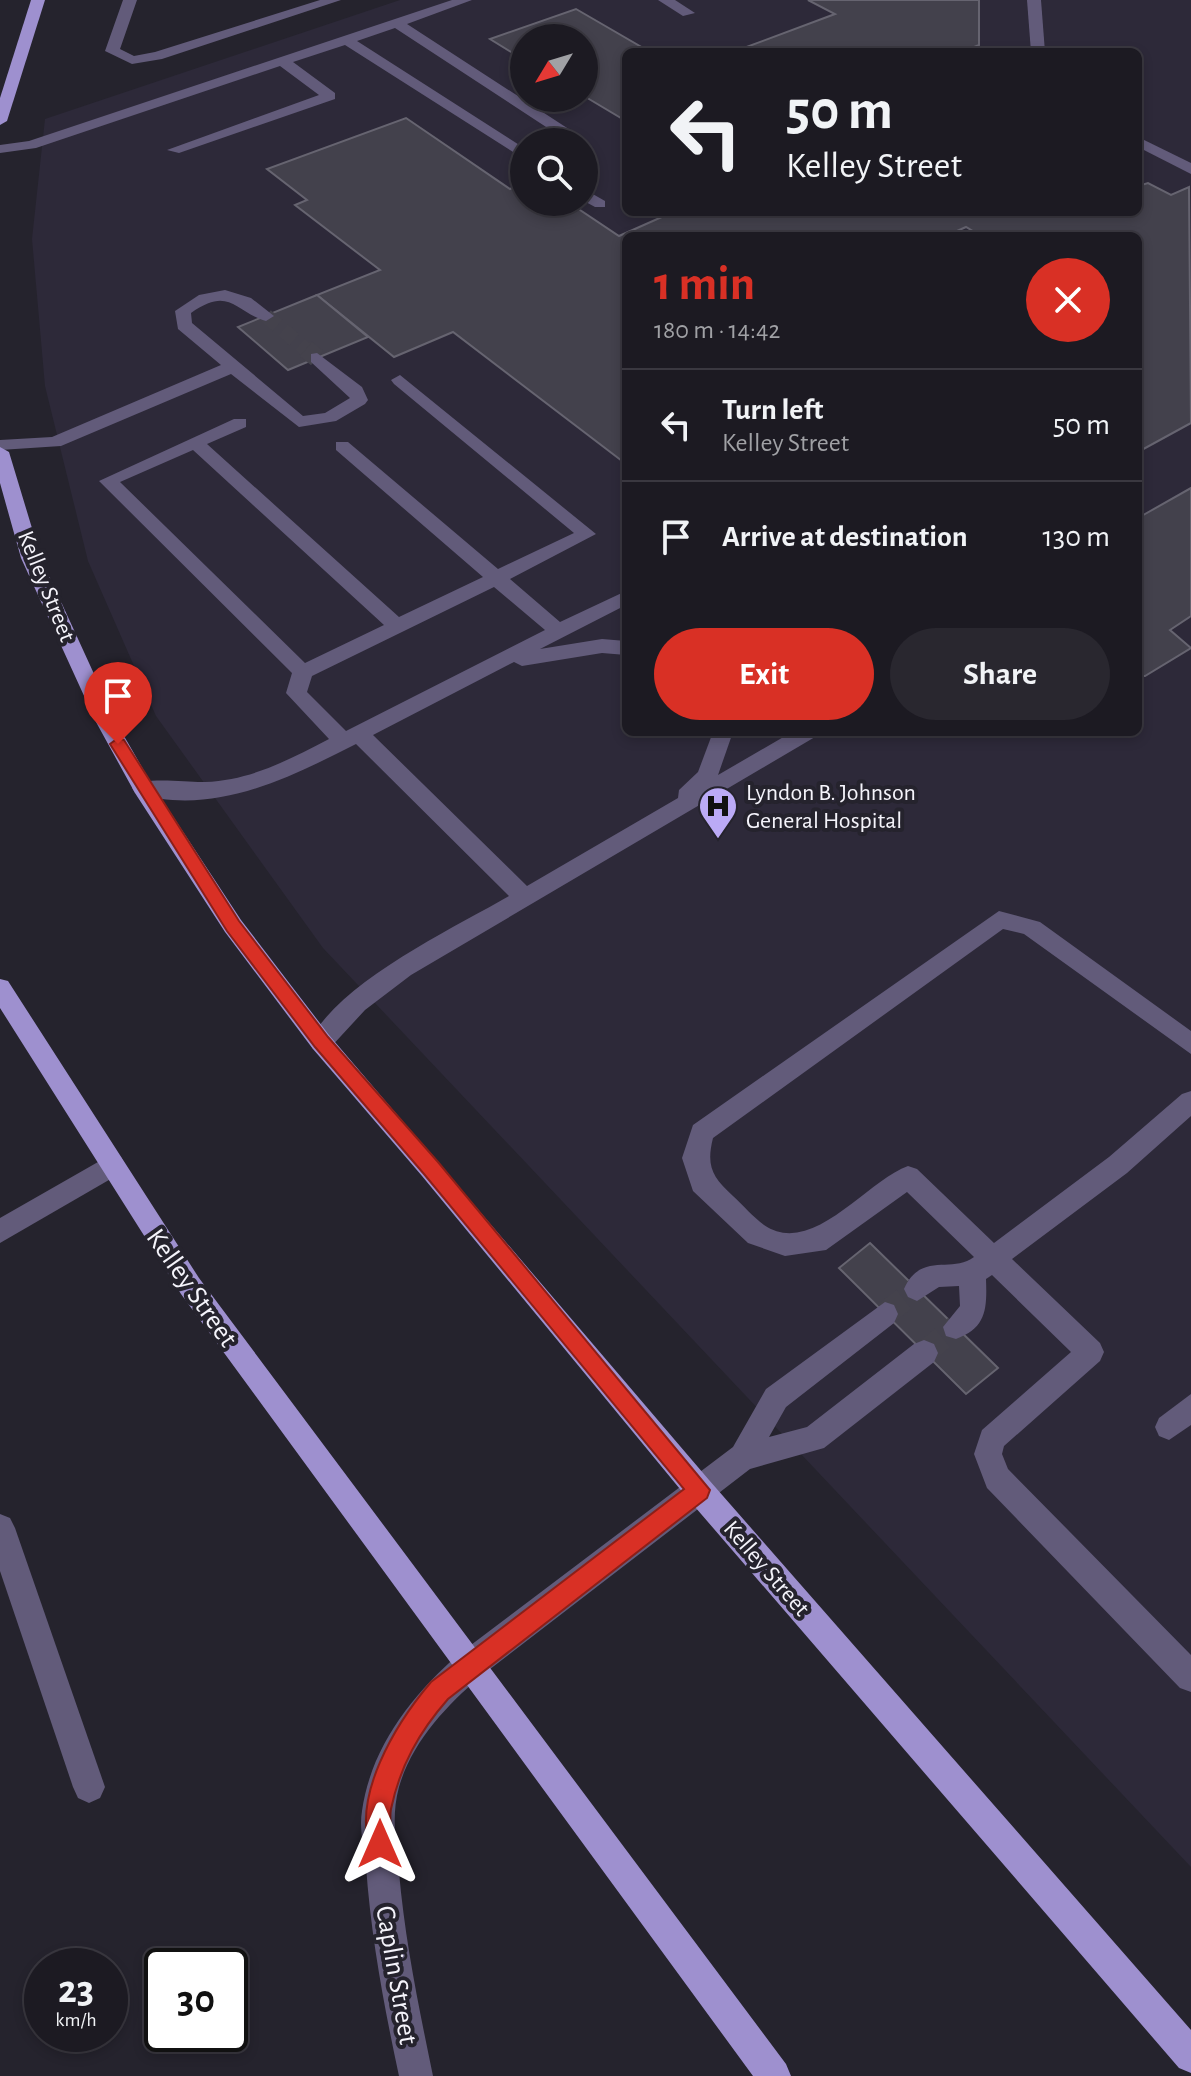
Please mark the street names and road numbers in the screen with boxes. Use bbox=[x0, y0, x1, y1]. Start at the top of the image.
street label: Kelley Street bbox=[13, 528, 79, 646]
street label: Kelley Street bbox=[141, 1224, 242, 1352]
street label: Kelley Street bbox=[719, 1517, 814, 1621]
street label: Caplin Street bbox=[370, 1904, 422, 2047]

